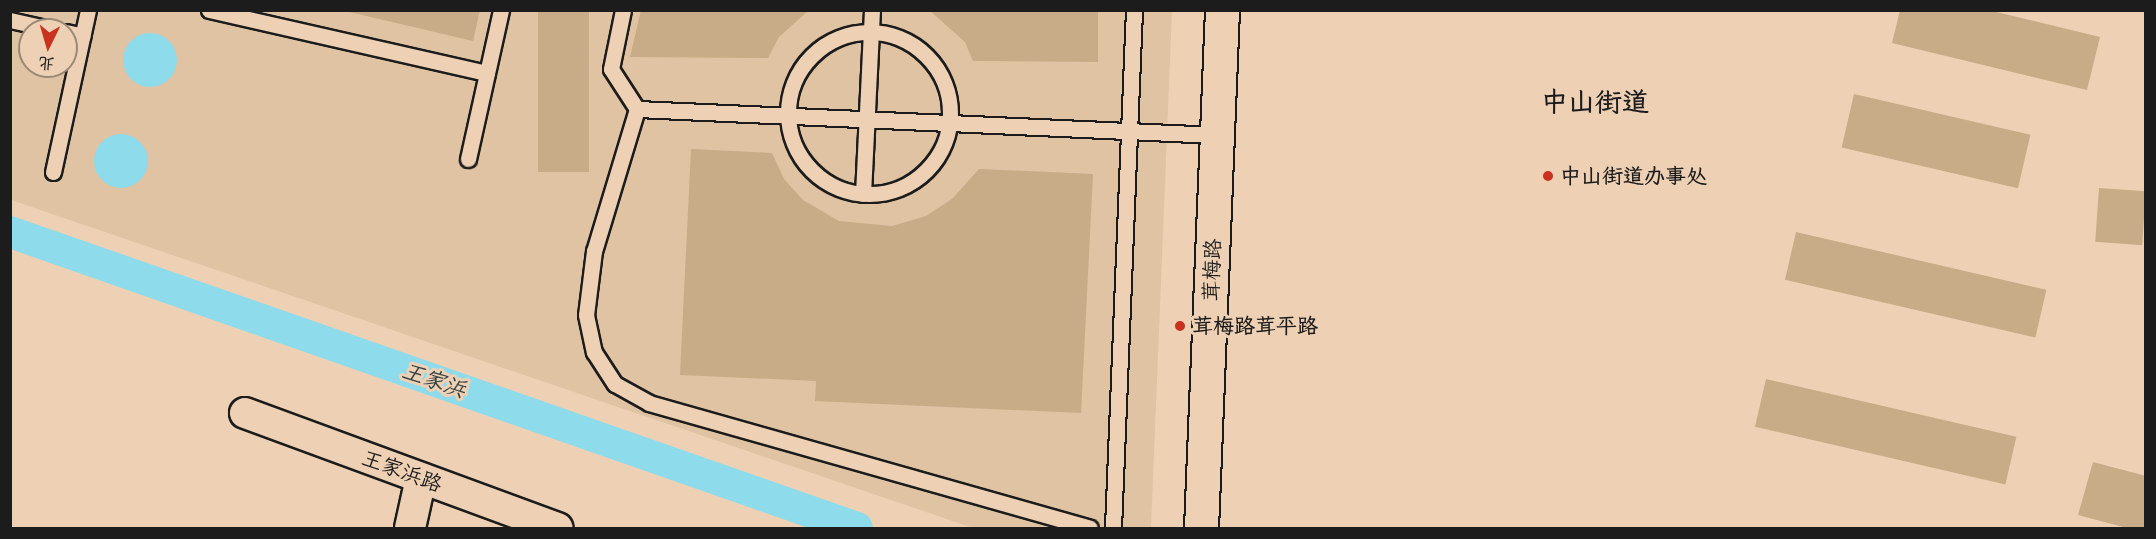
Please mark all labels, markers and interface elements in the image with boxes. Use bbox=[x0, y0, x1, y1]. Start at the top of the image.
north arrow bbox=[18, 18, 78, 78]
text: 北 bbox=[38, 53, 55, 75]
district label: 中山街道 bbox=[1541, 86, 1649, 118]
place label: 中山街道办事处 bbox=[1560, 163, 1707, 189]
marker: 中山街道办事处 bbox=[1541, 169, 1555, 183]
street label: 茸梅路 bbox=[1198, 238, 1226, 302]
place label: 茸梅路茸平路 bbox=[1192, 313, 1318, 339]
marker: 茸梅路茸平路 bbox=[1173, 319, 1187, 333]
water label: 王家浜 bbox=[399, 357, 469, 403]
street label: 王家浜路 bbox=[358, 445, 446, 497]

